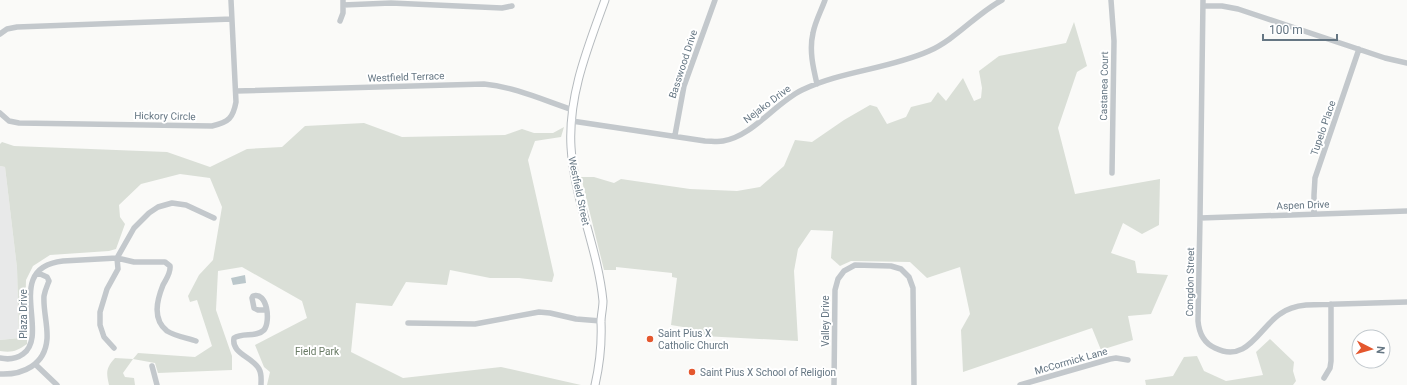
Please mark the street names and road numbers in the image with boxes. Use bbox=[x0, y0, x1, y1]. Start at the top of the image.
street label: Basswood Drive bbox=[667, 28, 699, 100]
street label: Castanea Court bbox=[1098, 51, 1110, 121]
street label: Westfield Terrace bbox=[367, 70, 445, 84]
street label: Nejako Drive bbox=[741, 83, 793, 125]
street label: Tupelo Place bbox=[1308, 99, 1338, 157]
street label: Hickory Circle bbox=[134, 110, 196, 122]
street label: Westfield Street bbox=[566, 156, 592, 226]
street label: Aspen Drive bbox=[1276, 199, 1330, 211]
street label: Congdon Street bbox=[1184, 247, 1196, 317]
street label: Plaza Drive bbox=[18, 289, 29, 339]
street label: Valley Drive bbox=[820, 295, 831, 347]
street label: McCormick Lane bbox=[1033, 345, 1109, 377]

